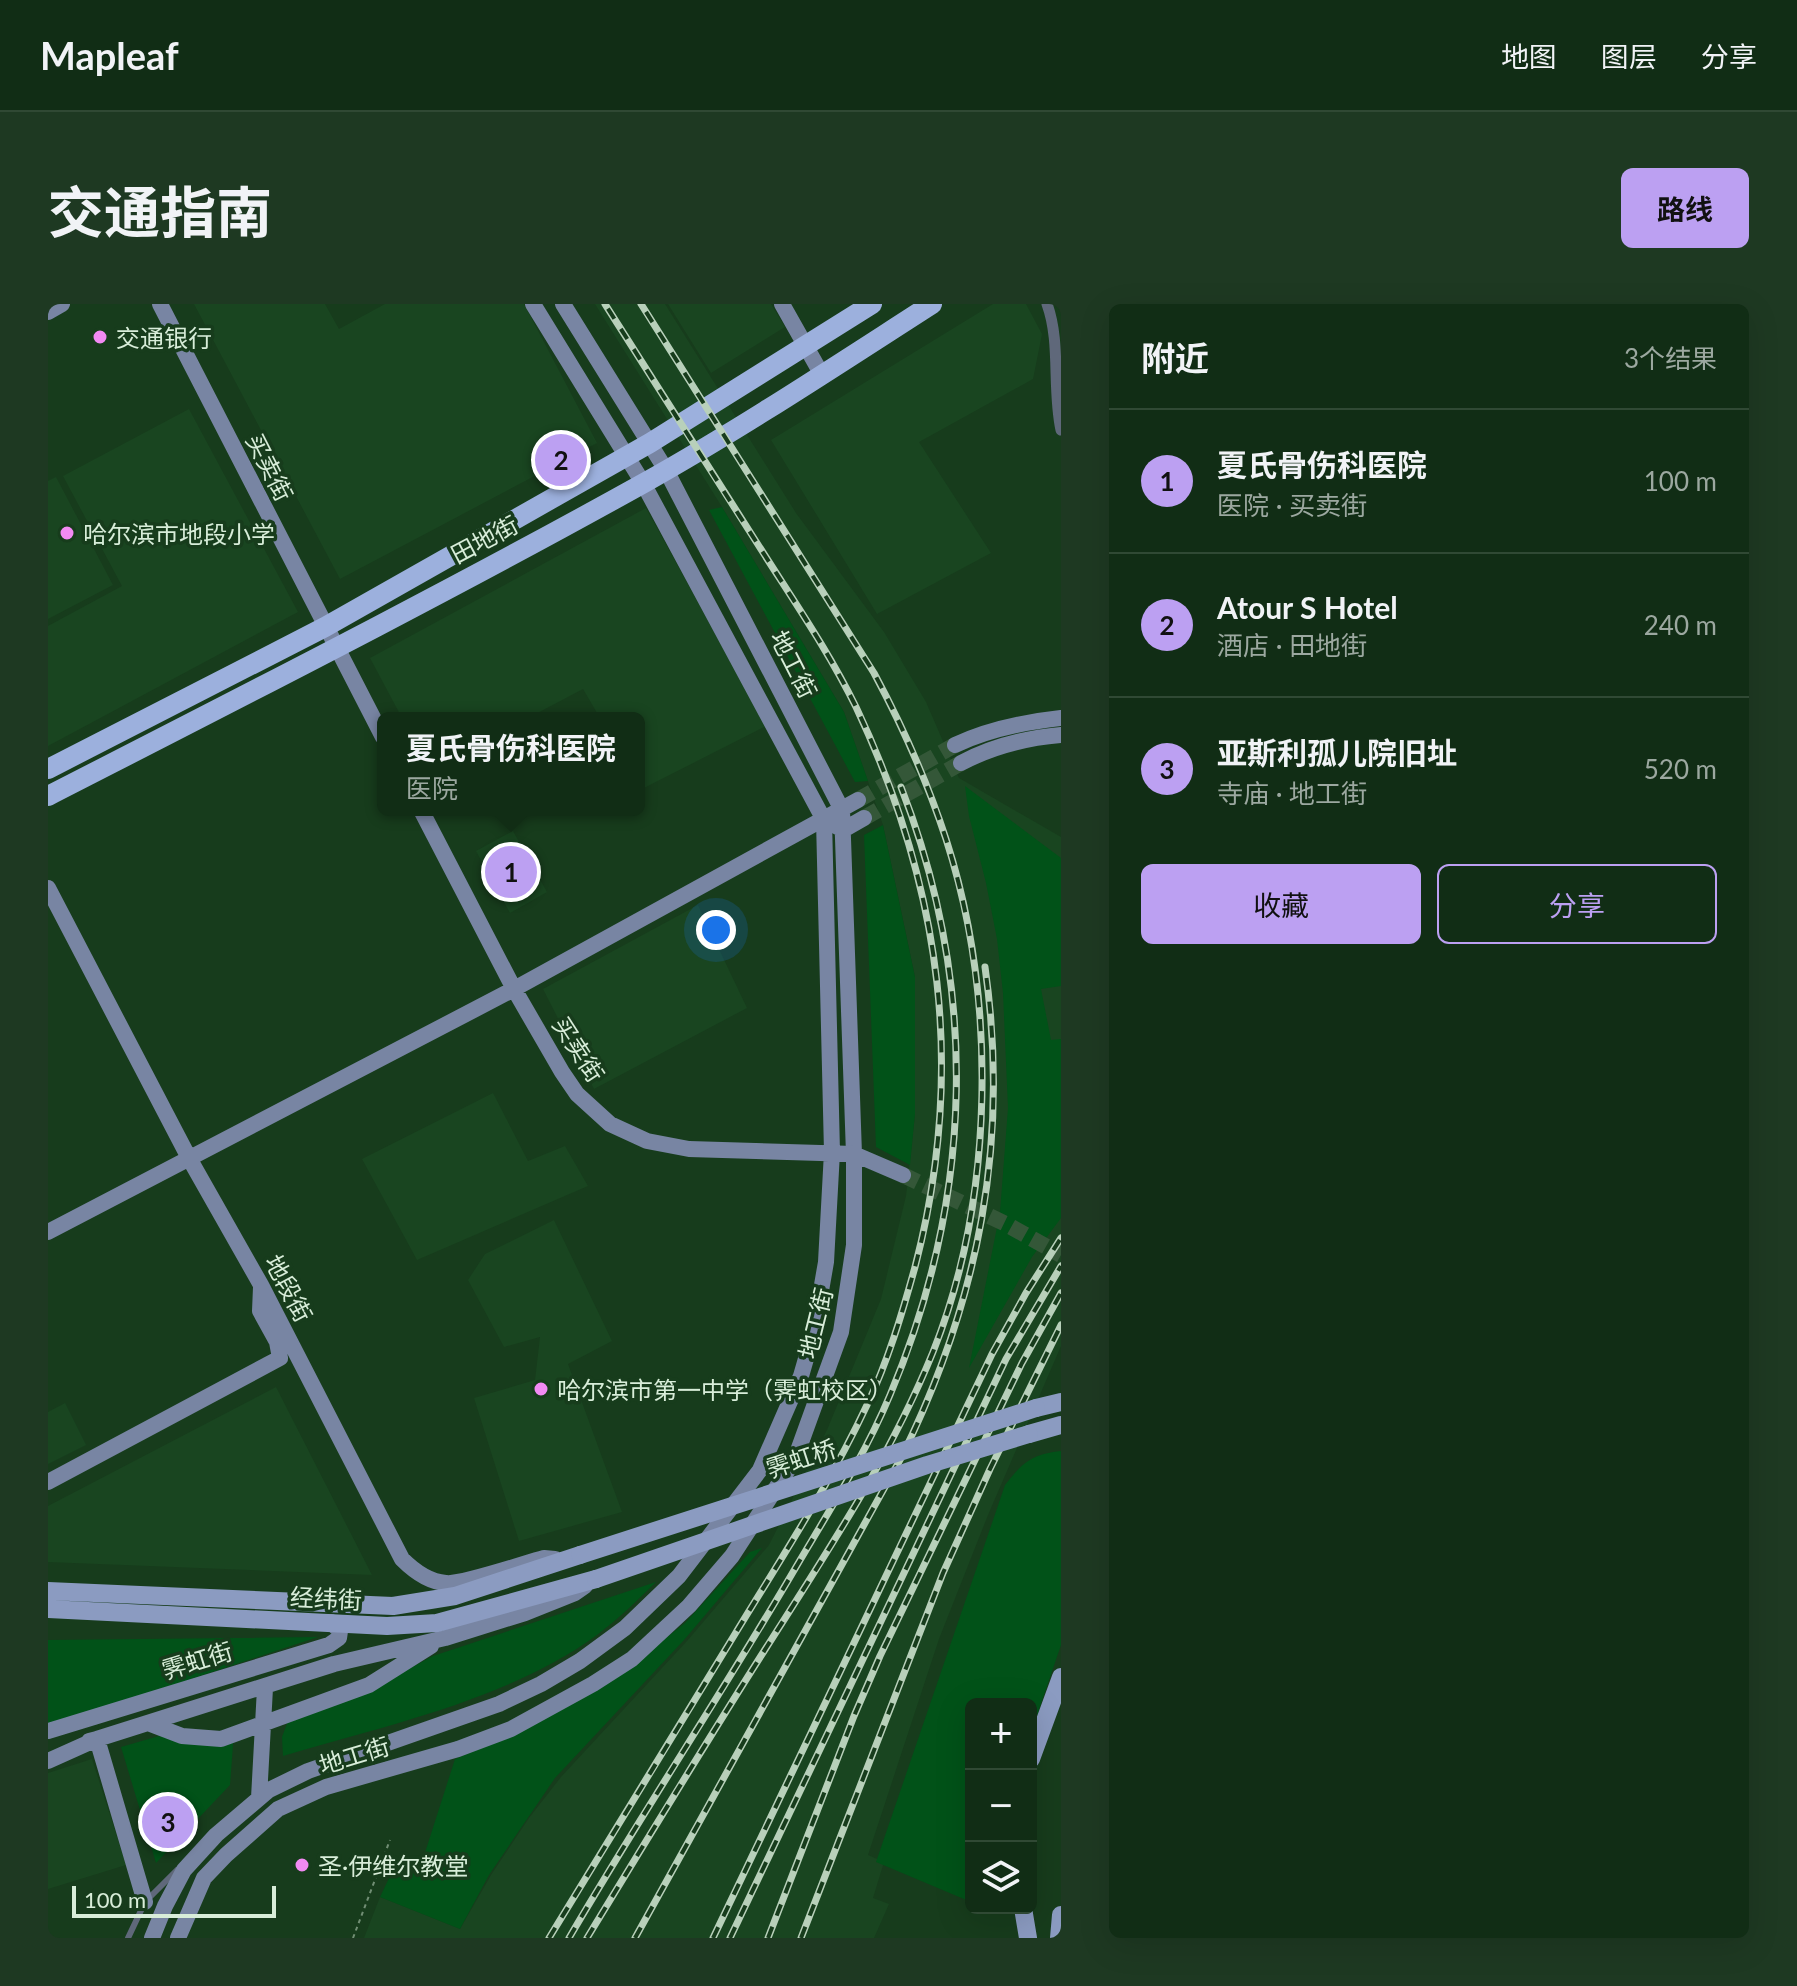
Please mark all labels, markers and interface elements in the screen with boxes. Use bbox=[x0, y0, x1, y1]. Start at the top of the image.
text: Mapleaf bbox=[40, 32, 179, 78]
text: 地图 bbox=[1501, 39, 1557, 73]
text: 图层 bbox=[1601, 39, 1657, 73]
text: 分享 bbox=[1701, 39, 1757, 73]
button: 路线 bbox=[1621, 168, 1749, 248]
text: 交通指南 bbox=[48, 178, 272, 245]
place label: 交通银行 bbox=[116, 323, 212, 352]
marker: 交通银行 bbox=[91, 328, 109, 346]
text: 附近 bbox=[1141, 337, 1209, 378]
text: 3个结果 bbox=[1624, 342, 1717, 374]
street label: 买卖街 bbox=[241, 428, 299, 506]
pin: 2 bbox=[535, 430, 587, 490]
text: 夏氏骨伤科医院 bbox=[1217, 446, 1427, 482]
text: 1 bbox=[1159, 465, 1175, 497]
text: 100 m bbox=[1644, 465, 1717, 497]
text: 医院 · 买卖街 bbox=[1217, 489, 1367, 521]
street label: 田地街 bbox=[445, 509, 523, 569]
place label: 哈尔滨市地段小学 bbox=[83, 519, 275, 548]
marker: 哈尔滨市地段小学 bbox=[58, 524, 76, 542]
text: Atour S Hotel bbox=[1217, 589, 1398, 625]
text: 2 bbox=[1159, 609, 1175, 641]
text: 240 m bbox=[1644, 609, 1717, 641]
street label: 地工街 bbox=[765, 625, 823, 703]
text: 酒店 · 田地街 bbox=[1217, 629, 1367, 661]
popup bbox=[377, 712, 645, 816]
text: 夏氏骨伤科医院 bbox=[406, 729, 616, 765]
text: 亚斯利孤儿院旧址 bbox=[1217, 734, 1457, 770]
text: 3 bbox=[1159, 753, 1175, 785]
text: 520 m bbox=[1644, 753, 1717, 785]
text: 医院 bbox=[406, 772, 458, 804]
text: 寺庙 · 地工街 bbox=[1217, 777, 1367, 809]
pin: 1 bbox=[485, 842, 537, 902]
button: 收藏 bbox=[1141, 864, 1421, 944]
button: 分享 bbox=[1437, 864, 1717, 944]
your location bbox=[696, 910, 736, 950]
street label: 买卖街 bbox=[547, 1011, 611, 1087]
street label: 地段街 bbox=[259, 1249, 319, 1327]
street label: 地工街 bbox=[792, 1285, 838, 1361]
place label: 哈尔滨市第一中学（霁虹校区） bbox=[557, 1375, 893, 1404]
marker: 哈尔滨市第一中学（霁虹校区） bbox=[532, 1380, 550, 1398]
street label: 霁虹桥 bbox=[762, 1433, 840, 1483]
street label: 经纬街 bbox=[289, 1582, 363, 1614]
street label: 霁虹街 bbox=[158, 1636, 236, 1684]
map controls bbox=[965, 1698, 1037, 1914]
button: + bbox=[965, 1698, 1037, 1770]
street label: 地工街 bbox=[315, 1731, 393, 1779]
button: − bbox=[965, 1770, 1037, 1842]
pin: 3 bbox=[142, 1792, 194, 1852]
button: layers bbox=[965, 1842, 1037, 1914]
place label: 圣·伊维尔教堂 bbox=[318, 1851, 468, 1880]
marker: 圣·伊维尔教堂 bbox=[293, 1856, 311, 1874]
scale bar bbox=[72, 1882, 276, 1918]
text: 100 m bbox=[84, 1886, 146, 1913]

